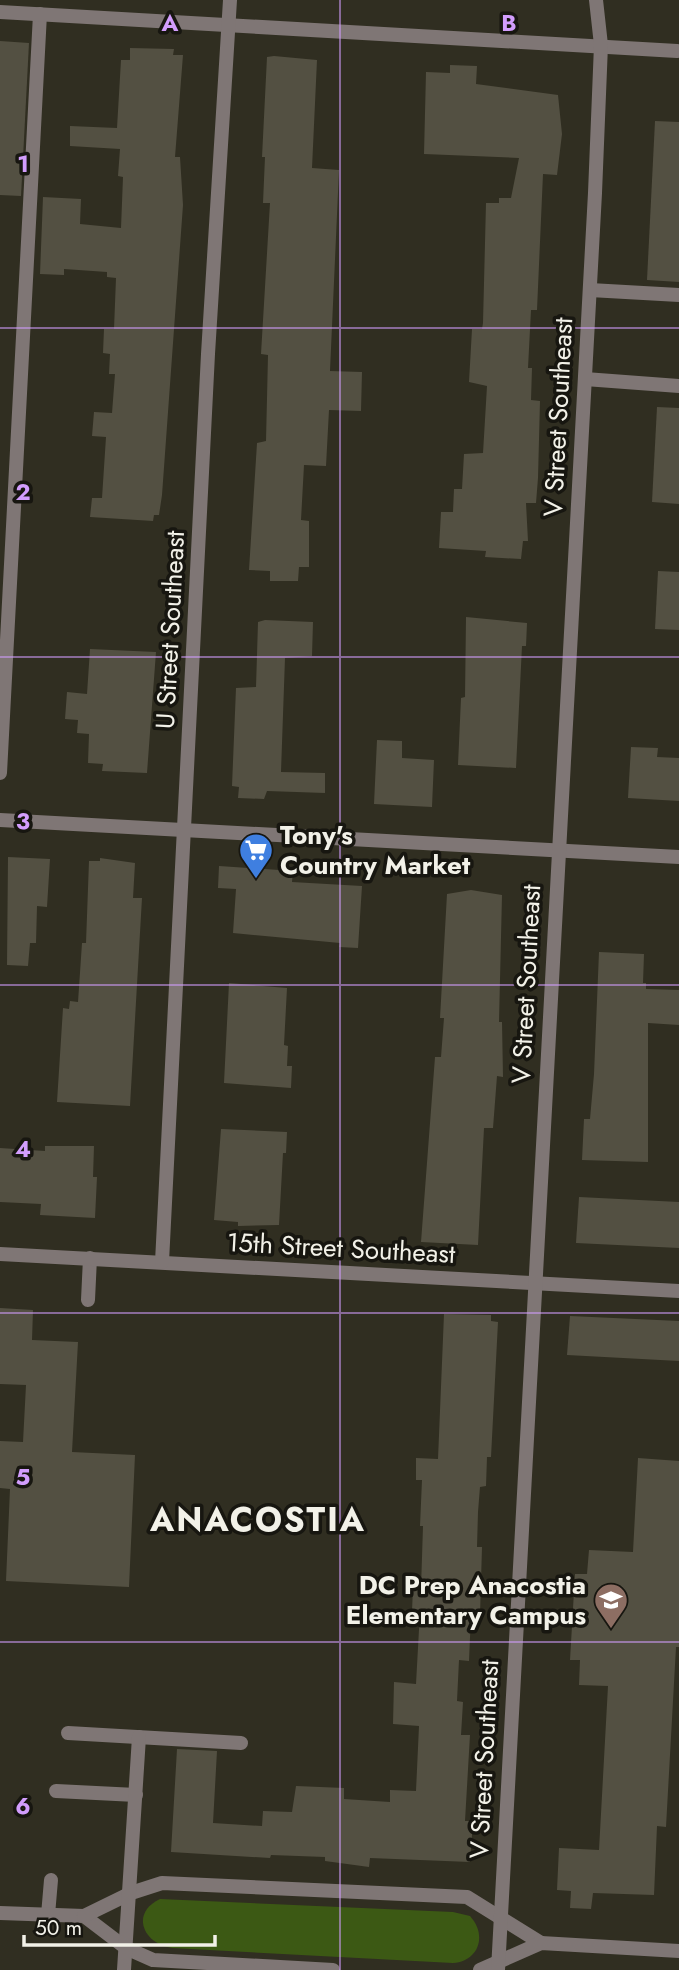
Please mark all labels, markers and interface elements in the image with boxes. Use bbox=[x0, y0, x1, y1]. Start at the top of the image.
text: A bbox=[161, 6, 179, 40]
text: B bbox=[501, 6, 517, 40]
text: 1 bbox=[17, 147, 29, 181]
street label: V Street Southeast bbox=[534, 316, 582, 518]
text: 2 bbox=[15, 475, 31, 509]
street label: U Street Southeast bbox=[146, 529, 194, 730]
text: 3 bbox=[16, 804, 30, 838]
place label: Tony's Country Market bbox=[280, 816, 471, 884]
supermarket icon: Tony's Country Market bbox=[237, 831, 275, 880]
street label: V Street Southeast bbox=[502, 883, 550, 1085]
text: 4 bbox=[15, 1132, 31, 1166]
street label: 15th Street Southeast bbox=[226, 1223, 457, 1273]
text: 5 bbox=[16, 1460, 30, 1494]
district label: ANACOSTIA bbox=[149, 1496, 366, 1543]
place label: DC Prep Anacostia Elementary Campus bbox=[346, 1566, 586, 1634]
school or university icon: DC Prep Anacostia Elementary Campus bbox=[592, 1581, 630, 1630]
street label: V Street Southeast bbox=[460, 1658, 508, 1860]
text: 6 bbox=[15, 1789, 31, 1823]
scale bar bbox=[24, 1904, 215, 1948]
text: 50 m bbox=[35, 1913, 82, 1943]

